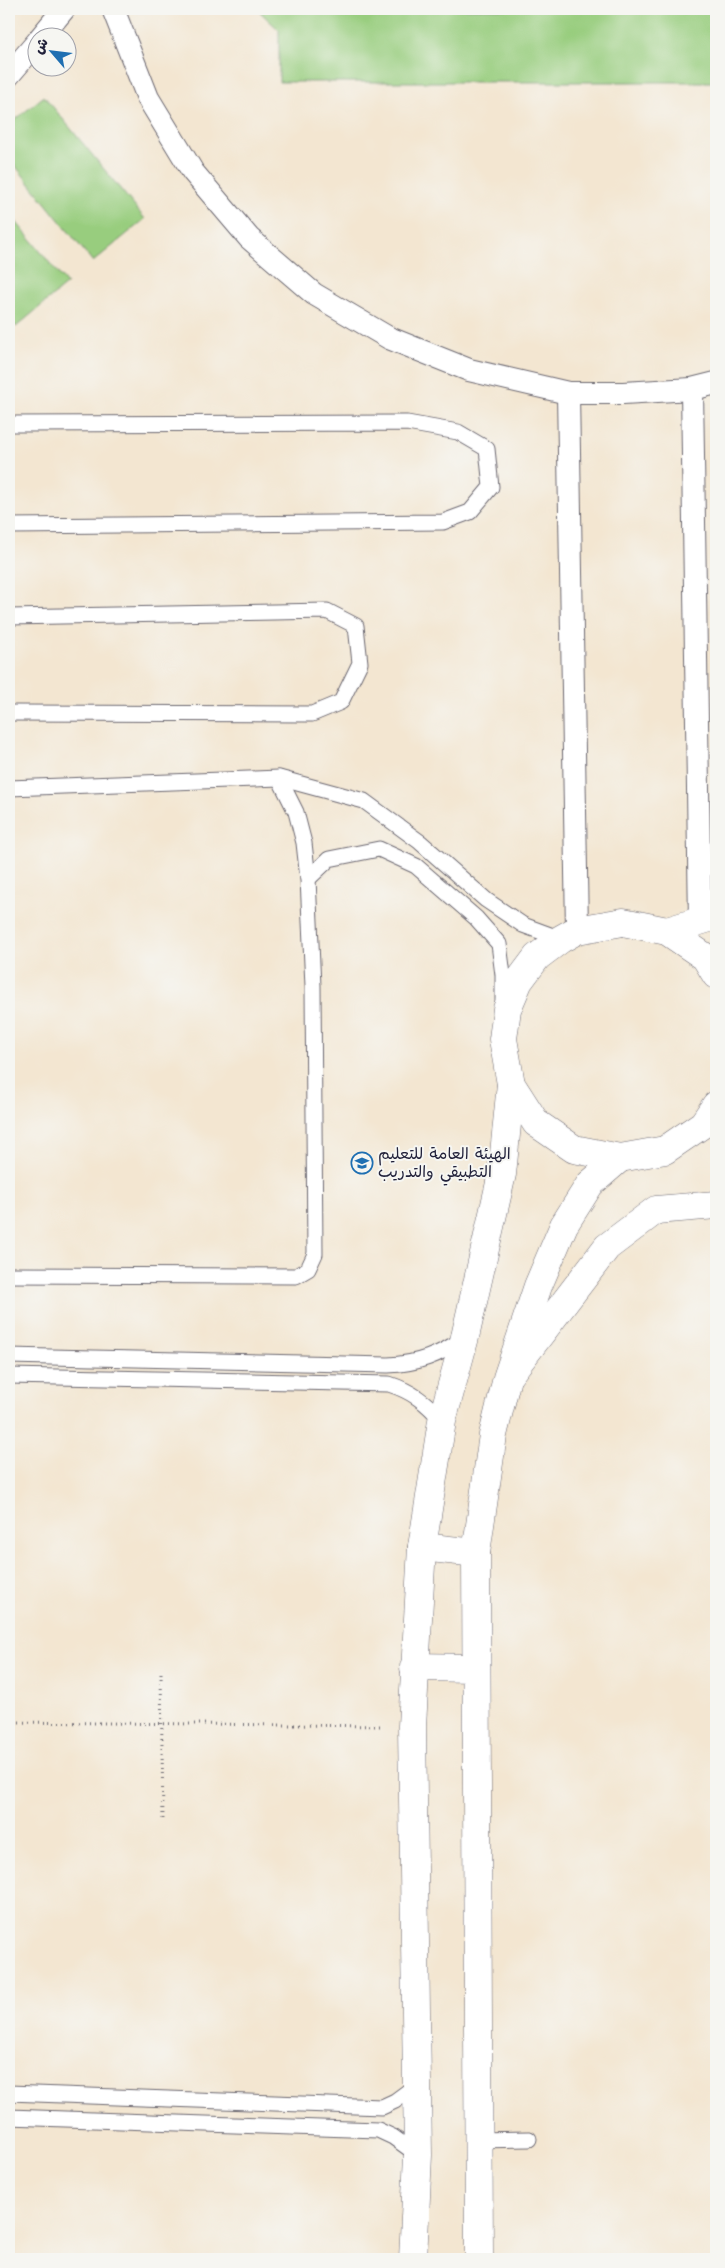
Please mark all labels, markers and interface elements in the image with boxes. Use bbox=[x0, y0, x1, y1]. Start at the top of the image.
north arrow bbox=[28, 28, 78, 78]
text: ش bbox=[28, 34, 55, 58]
place label: الهيئة العامة للتعليم التطبيقي والتدريب bbox=[378, 1142, 511, 1186]
school or university icon: الهيئة العامة للتعليم التطبيقي والتدريب bbox=[350, 1151, 374, 1175]

